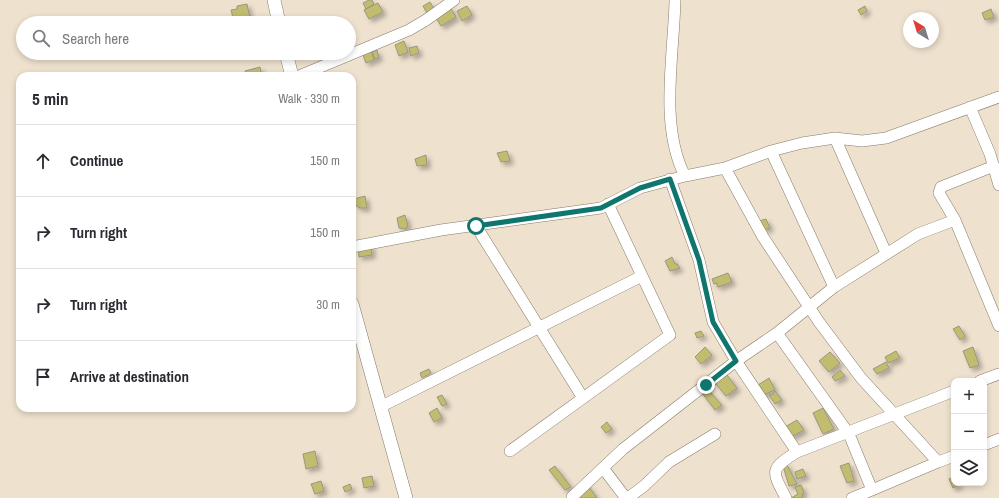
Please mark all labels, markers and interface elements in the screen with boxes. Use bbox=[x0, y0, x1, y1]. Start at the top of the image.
north arrow bbox=[903, 12, 939, 48]
search box bbox=[16, 16, 356, 60]
icon: search bbox=[30, 27, 52, 49]
text: Search here bbox=[62, 28, 129, 49]
text: 5 min bbox=[32, 87, 68, 110]
text: Walk · 330 m bbox=[278, 90, 340, 107]
icon: ahead bbox=[32, 150, 54, 172]
text: Continue bbox=[70, 150, 123, 171]
text: 150 m bbox=[310, 152, 340, 169]
route start bbox=[467, 217, 485, 235]
icon: right bbox=[32, 222, 54, 244]
text: Turn right bbox=[70, 222, 127, 243]
text: 150 m bbox=[310, 224, 340, 241]
icon: right bbox=[32, 294, 54, 316]
text: Turn right bbox=[70, 294, 127, 315]
text: 30 m bbox=[316, 296, 340, 313]
icon: arrive bbox=[32, 366, 54, 388]
text: Arrive at destination bbox=[70, 366, 189, 387]
route end bbox=[697, 376, 715, 394]
map controls bbox=[951, 378, 987, 486]
button: + bbox=[951, 378, 987, 414]
button: − bbox=[951, 414, 987, 450]
button: layers bbox=[951, 450, 987, 486]

